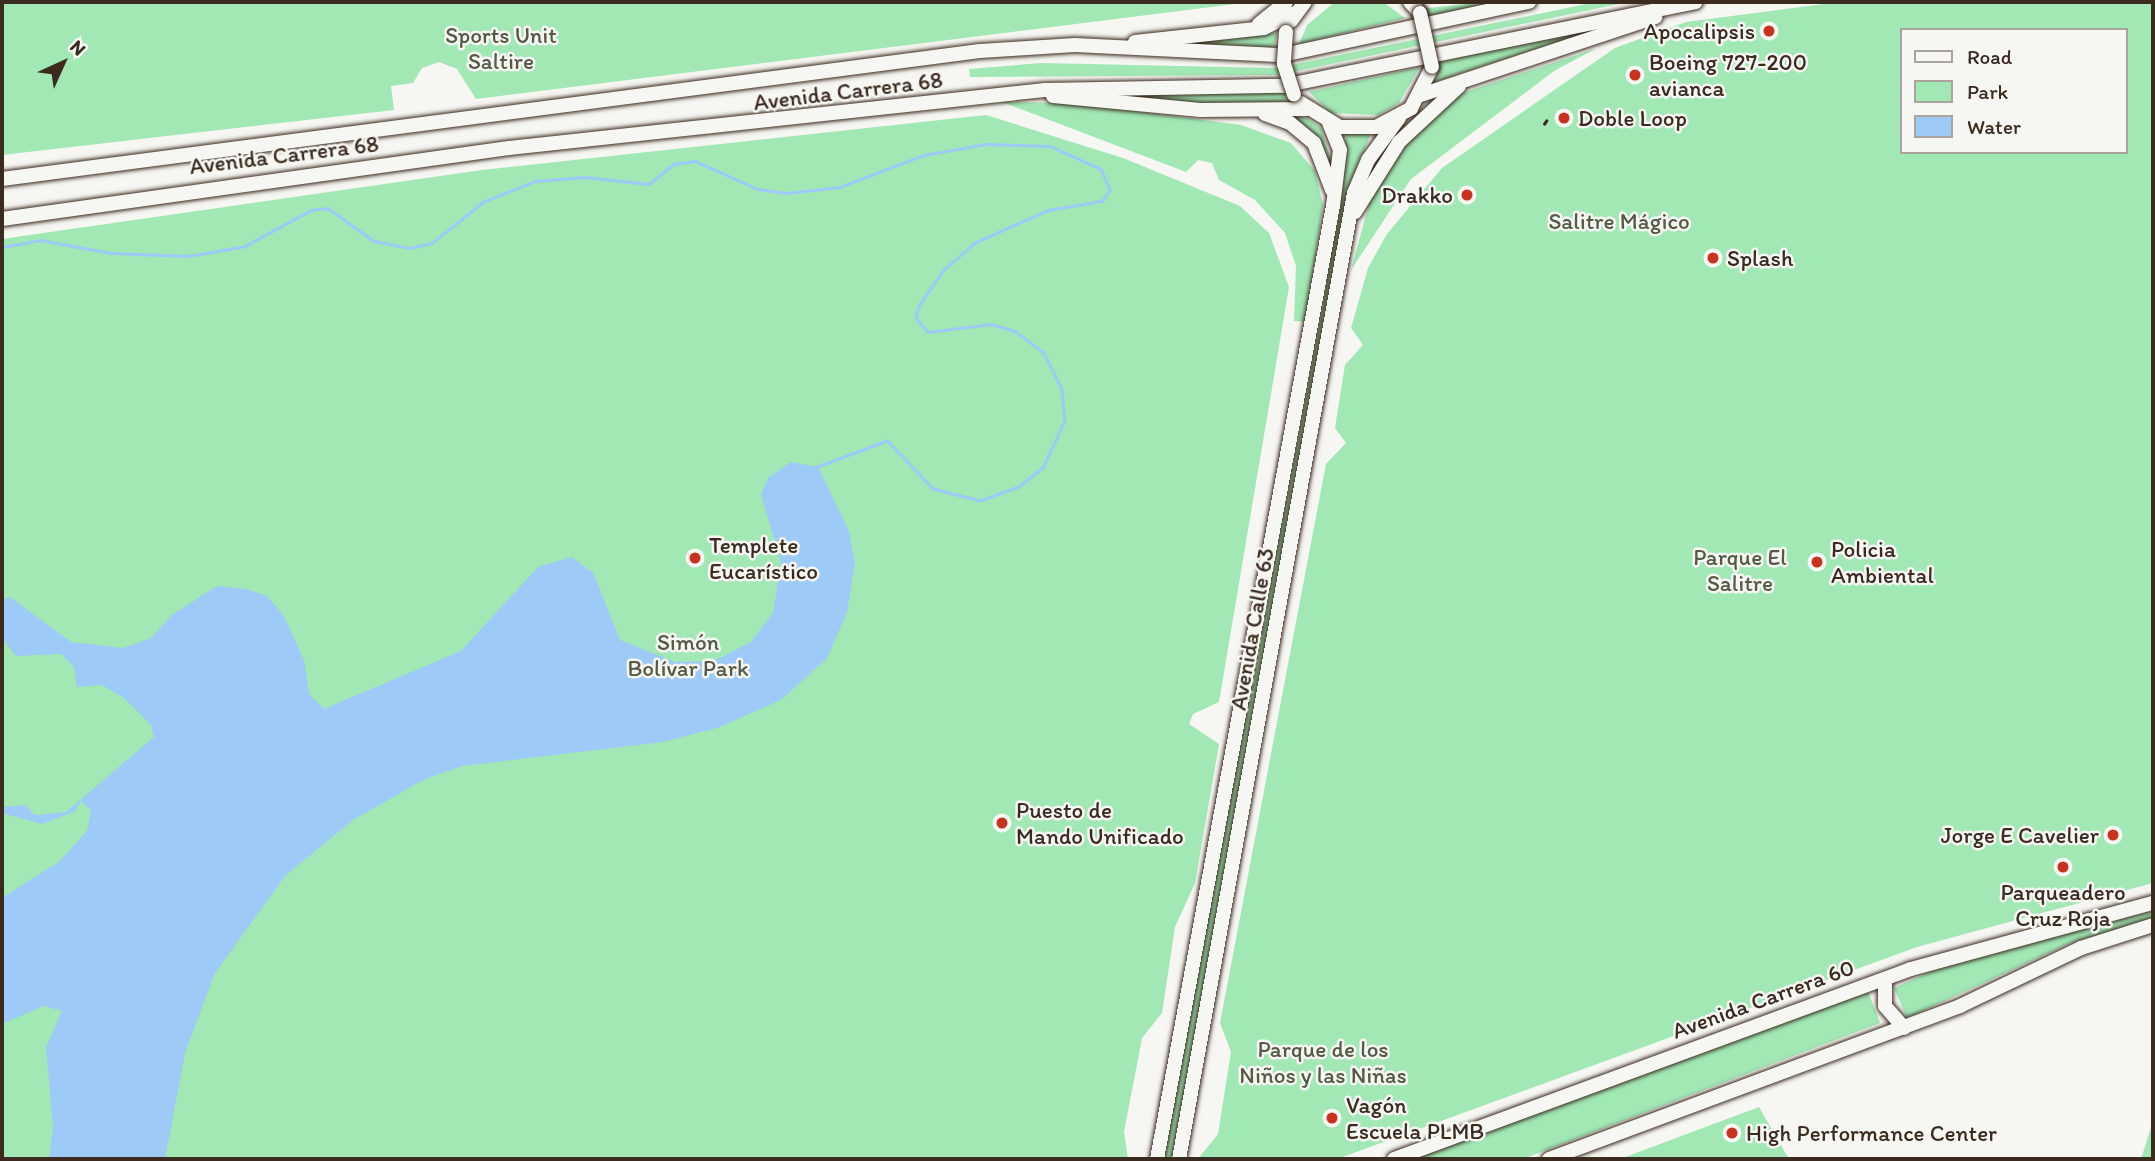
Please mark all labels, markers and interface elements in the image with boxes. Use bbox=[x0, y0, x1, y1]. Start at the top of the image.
place label: Apocalipsis bbox=[1644, 17, 1755, 45]
park label: Sports Unit Saltire bbox=[445, 21, 557, 75]
marker: Apocalipsis bbox=[1761, 23, 1777, 39]
north arrow bbox=[28, 28, 98, 98]
legend bbox=[1899, 28, 2127, 154]
text: N bbox=[66, 35, 91, 60]
text: Road bbox=[1967, 44, 2012, 69]
place label: Boeing 727-200 avianca bbox=[1649, 48, 1807, 102]
street label: Avenida Carrera 68 bbox=[752, 66, 944, 116]
marker: Boeing 727-200 avianca bbox=[1627, 67, 1643, 83]
text: Park bbox=[1967, 79, 2008, 104]
place label: Doble Loop bbox=[1578, 104, 1687, 132]
marker: Doble Loop bbox=[1556, 110, 1572, 126]
text: Water bbox=[1967, 114, 2021, 139]
street label: Avenida Carrera 68 bbox=[188, 130, 380, 180]
place label: Drakko bbox=[1381, 181, 1453, 209]
marker: Drakko bbox=[1459, 187, 1475, 203]
park label: Salitre Mágico bbox=[1548, 207, 1690, 235]
place label: Splash bbox=[1727, 244, 1793, 272]
marker: Splash bbox=[1705, 250, 1721, 266]
place label: Templete Eucarístico bbox=[709, 531, 818, 585]
place label: Policia Ambiental bbox=[1831, 535, 1934, 589]
park label: Parque El Salitre bbox=[1693, 543, 1787, 597]
street label: Avenida Calle 63 bbox=[1224, 546, 1280, 712]
marker: Templete Eucarístico bbox=[687, 550, 703, 566]
marker: Policia Ambiental bbox=[1809, 554, 1825, 570]
park label: Simón Bolívar Park bbox=[628, 628, 748, 682]
place label: Puesto de Mando Unificado bbox=[1016, 796, 1183, 850]
marker: Puesto de Mando Unificado bbox=[994, 815, 1010, 831]
place label: Jorge E Cavelier bbox=[1941, 821, 2099, 849]
marker: Jorge E Cavelier bbox=[2105, 827, 2121, 843]
marker: Parqueadero Cruz Roja bbox=[2055, 859, 2071, 875]
place label: Parqueadero Cruz Roja bbox=[2000, 878, 2126, 932]
street label: Avenida Carrera 60 bbox=[1668, 953, 1858, 1045]
park label: Parque de los Niños y las Niñas bbox=[1239, 1035, 1407, 1089]
place label: Vagón Escuela PLMB bbox=[1346, 1091, 1484, 1145]
marker: Vagón Escuela PLMB bbox=[1324, 1110, 1340, 1126]
place label: High Performance Center bbox=[1746, 1119, 1996, 1147]
marker: High Performance Center bbox=[1724, 1125, 1740, 1141]

